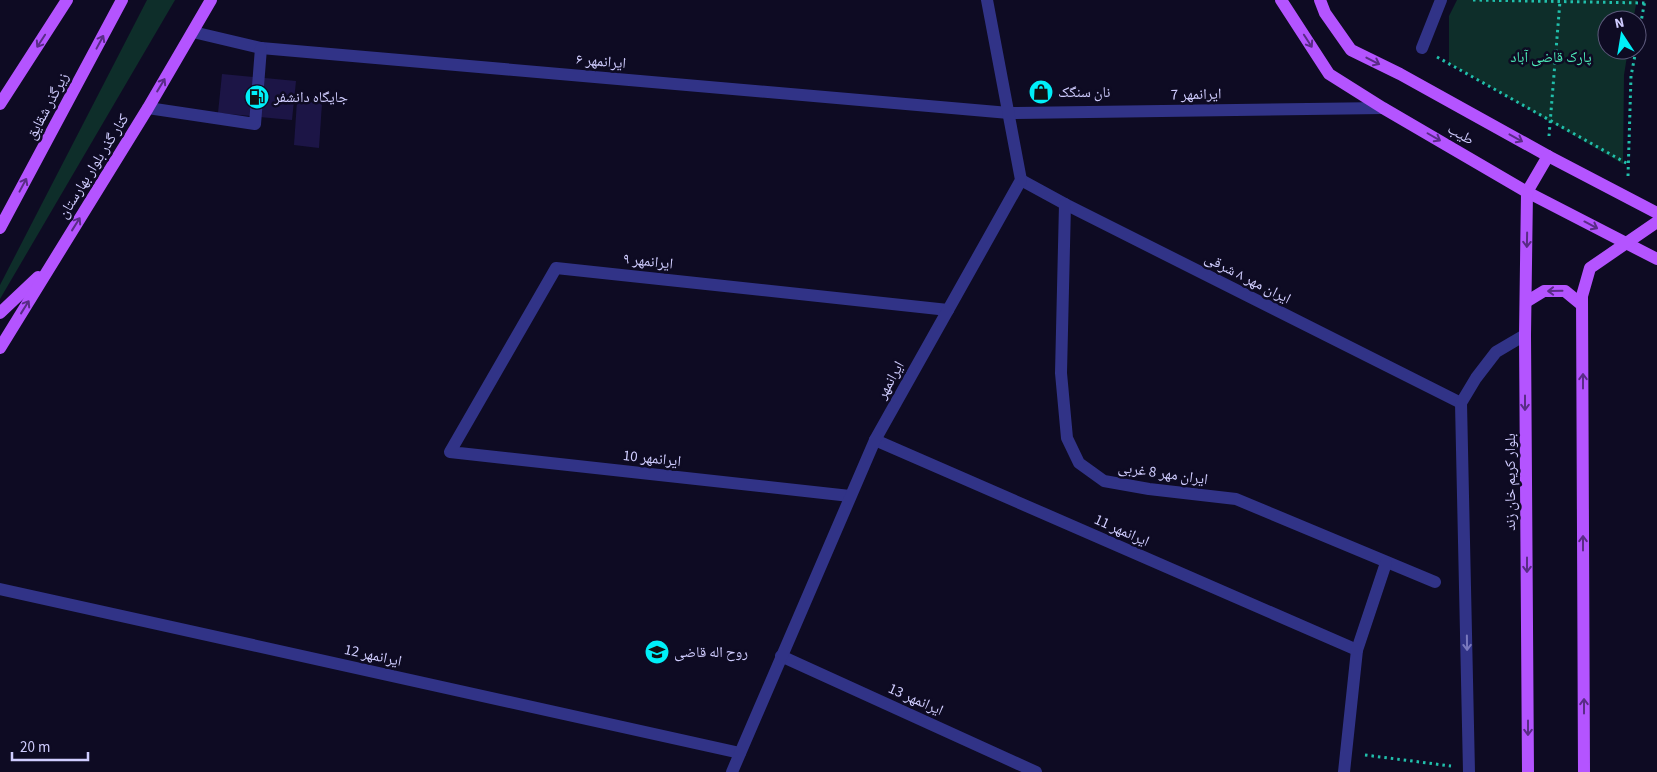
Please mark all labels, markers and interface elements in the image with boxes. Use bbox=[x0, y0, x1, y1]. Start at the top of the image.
north arrow bbox=[1597, 10, 1647, 60]
text: N bbox=[1613, 13, 1626, 34]
one-way arrow bbox=[35, 34, 46, 48]
one-way arrow bbox=[1302, 34, 1313, 48]
one-way arrow bbox=[96, 35, 105, 50]
park label: پارک قاضی آباد bbox=[1510, 47, 1592, 68]
street label: ایرانمهر ۶ bbox=[575, 49, 627, 74]
one-way arrow bbox=[1365, 57, 1380, 66]
street label: زیرگذر شقایق bbox=[21, 69, 74, 144]
one-way arrow bbox=[157, 79, 167, 93]
shop icon: نان سنگک bbox=[1028, 79, 1054, 105]
place label: نان سنگک bbox=[1058, 82, 1111, 103]
fuel station icon: جایگاه دانشفر bbox=[244, 84, 270, 110]
street label: ایرانمهر 7 bbox=[1170, 84, 1222, 105]
place label: جایگاه دانشفر bbox=[273, 87, 348, 108]
street label: کنار گذر بلوار بهارستان bbox=[53, 110, 134, 223]
street label: طیب bbox=[1444, 118, 1478, 150]
one-way arrow bbox=[1427, 133, 1441, 143]
one-way arrow bbox=[1508, 134, 1523, 143]
one-way arrow bbox=[19, 178, 28, 193]
one-way arrow bbox=[72, 217, 82, 231]
one-way arrow bbox=[1584, 221, 1598, 231]
one-way arrow bbox=[1522, 232, 1532, 248]
street label: ایرانمهر ۹ bbox=[622, 248, 674, 275]
street label: ایران مهر ٨ شرقی bbox=[1201, 248, 1294, 309]
one-way arrow bbox=[1547, 286, 1564, 296]
one-way arrow bbox=[21, 300, 31, 314]
street label: ایرانمهر bbox=[871, 357, 909, 404]
one-way arrow bbox=[1578, 373, 1588, 390]
one-way arrow bbox=[1520, 394, 1530, 411]
street label: بلوار کریم خان زند bbox=[1500, 433, 1521, 531]
street label: ایرانمهر 10 bbox=[622, 445, 682, 472]
street label: ایران مهر 8 غربی bbox=[1117, 457, 1209, 490]
street label: ایرانمهر 11 bbox=[1091, 509, 1153, 552]
one-way arrow bbox=[1578, 536, 1588, 552]
one-way arrow bbox=[1522, 557, 1532, 573]
one-way arrow bbox=[1462, 634, 1472, 651]
street label: ایرانمهر 12 bbox=[342, 639, 404, 672]
school or university icon: روح اله قاضی bbox=[644, 639, 670, 665]
place label: روح اله قاضی bbox=[674, 642, 748, 663]
street label: ایرانمهر 13 bbox=[885, 678, 947, 721]
one-way arrow bbox=[1579, 698, 1589, 714]
one-way arrow bbox=[1523, 720, 1533, 736]
scale bar bbox=[12, 730, 89, 762]
text: 20 m bbox=[20, 737, 50, 758]

